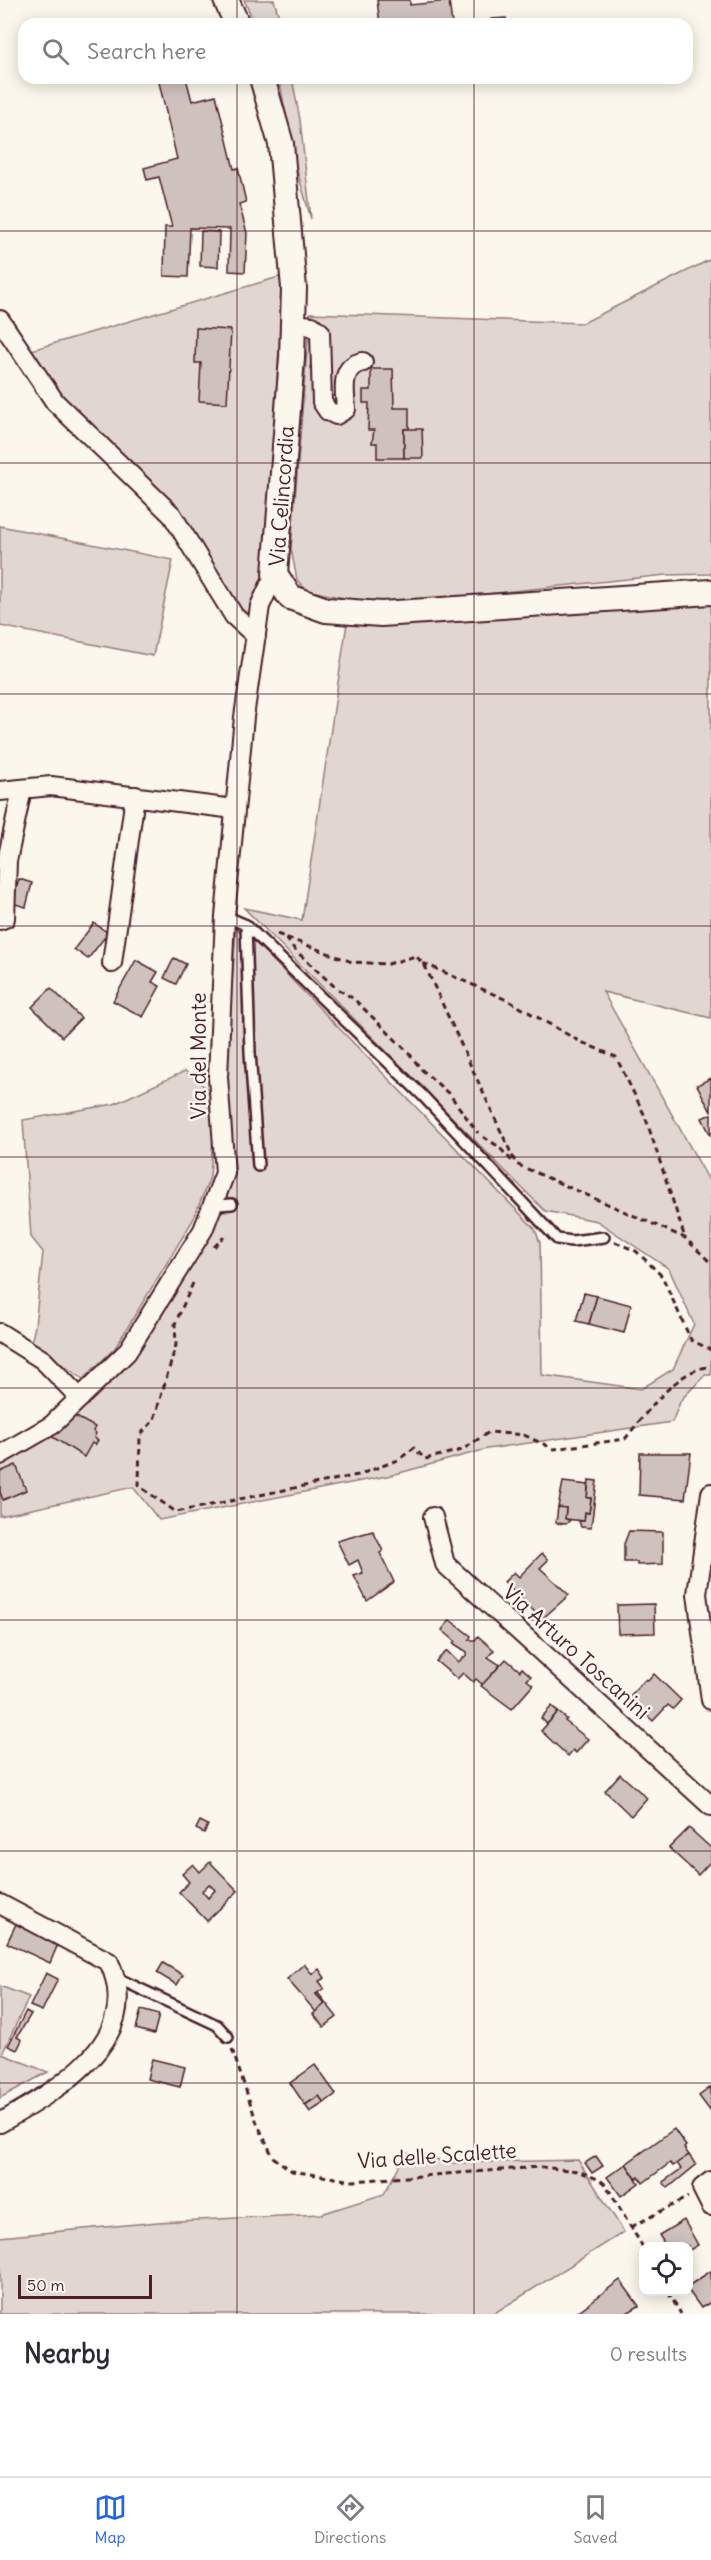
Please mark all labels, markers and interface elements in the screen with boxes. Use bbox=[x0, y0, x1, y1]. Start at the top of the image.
search box bbox=[18, 18, 693, 84]
icon: search bbox=[39, 35, 72, 68]
text: Search here bbox=[87, 37, 206, 65]
street label: Via Celincordia bbox=[263, 425, 300, 567]
street label: Via del Monte bbox=[185, 993, 212, 1119]
street label: Via Arturo Toscanini bbox=[497, 1578, 655, 1725]
street label: Via delle Scalette bbox=[356, 2136, 517, 2175]
map controls bbox=[639, 2242, 693, 2296]
button: locate bbox=[639, 2242, 693, 2296]
scale bar bbox=[18, 2272, 152, 2300]
text: 50 m bbox=[27, 2275, 65, 2295]
text: Nearby bbox=[24, 2337, 110, 2370]
text: 0 results bbox=[610, 2341, 687, 2366]
tab: Map bbox=[94, 2491, 127, 2547]
tab: Directions bbox=[314, 2491, 386, 2547]
tab: Saved bbox=[574, 2491, 617, 2547]

